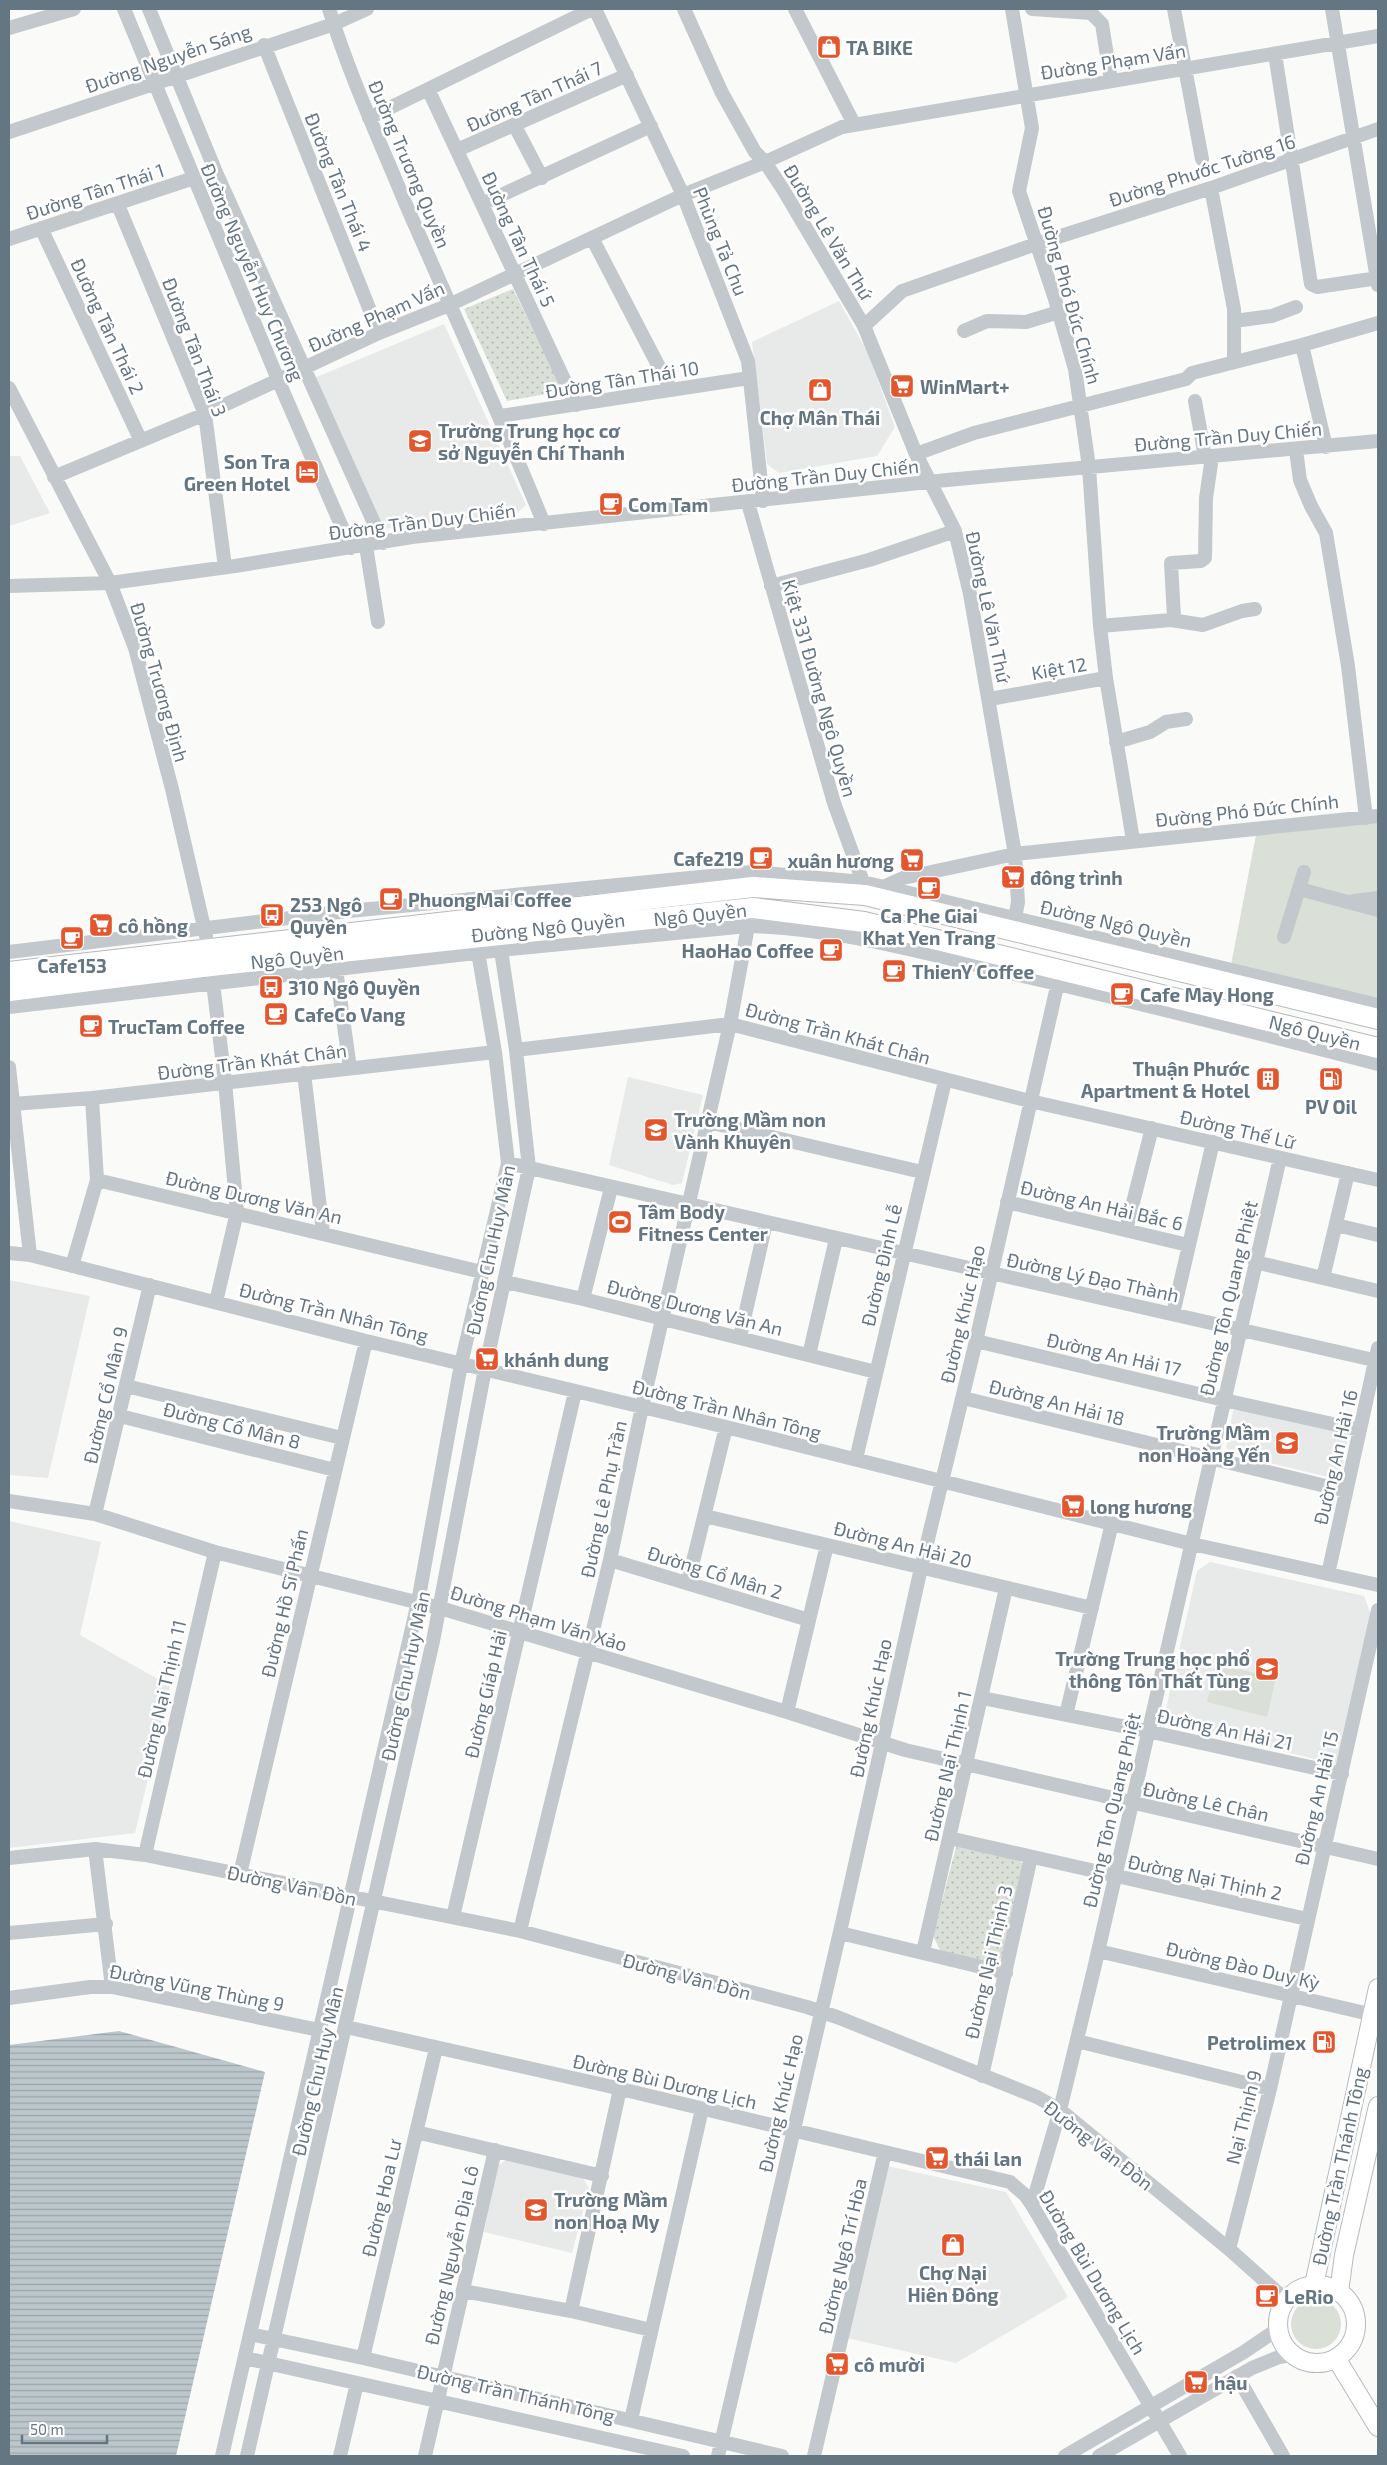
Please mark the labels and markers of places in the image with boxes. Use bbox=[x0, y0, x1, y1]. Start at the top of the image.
shop icon: TA BIKE bbox=[816, 34, 842, 60]
place label: TA BIKE bbox=[846, 36, 913, 59]
supermarket icon: WinMart+ bbox=[889, 373, 915, 399]
place label: WinMart+ bbox=[920, 375, 1010, 398]
shop icon: Chợ Mân Thái bbox=[807, 377, 833, 403]
place label: Chợ Mân Thái bbox=[760, 406, 880, 429]
place label: Trường Trung học cơ sở Nguyễn Chí Thanh bbox=[438, 419, 625, 465]
school or university icon: Trường Trung học cơ sở Nguyễn Chí Thanh bbox=[407, 428, 433, 454]
place label: Son Tra Green Hotel bbox=[184, 450, 291, 495]
hotel icon: Son Tra Green Hotel bbox=[294, 459, 320, 485]
cafe icon: Com Tam bbox=[598, 491, 624, 517]
place label: Com Tam bbox=[628, 493, 708, 516]
cafe icon: Cafe219 bbox=[748, 845, 774, 871]
place label: Cafe219 bbox=[673, 847, 744, 870]
supermarket icon: xuân hương bbox=[899, 847, 925, 873]
place label: xuân hương bbox=[788, 849, 894, 872]
supermarket icon: đông trình bbox=[1000, 864, 1026, 890]
place label: đông trình bbox=[1030, 866, 1123, 889]
cafe icon: Ca Phe Giai Khat Yen Trang bbox=[916, 875, 942, 901]
cafe icon: PhuongMai Coffee bbox=[378, 886, 404, 912]
place label: PhuongMai Coffee bbox=[408, 888, 572, 911]
place label: 253 Ngô Quyền bbox=[290, 893, 362, 939]
bus stop icon: 253 Ngô Quyền bbox=[259, 902, 285, 928]
place label: Ca Phe Giai Khat Yen Trang bbox=[862, 904, 996, 949]
supermarket icon: cô hồng bbox=[88, 912, 114, 938]
place label: cô hồng bbox=[118, 914, 188, 937]
cafe icon: Cafe153 bbox=[59, 925, 85, 951]
cafe icon: HaoHao Coffee bbox=[818, 937, 844, 963]
place label: HaoHao Coffee bbox=[682, 939, 814, 962]
place label: Cafe153 bbox=[37, 954, 107, 977]
cafe icon: ThienY Coffee bbox=[881, 958, 907, 984]
place label: ThienY Coffee bbox=[912, 960, 1035, 983]
bus stop icon: 310 Ngô Quyền bbox=[258, 974, 284, 1000]
place label: 310 Ngô Quyền bbox=[288, 976, 420, 1000]
cafe icon: Cafe May Hong bbox=[1109, 981, 1135, 1007]
place label: Cafe May Hong bbox=[1140, 983, 1274, 1007]
cafe icon: CafeCo Vang bbox=[263, 1001, 289, 1027]
place label: CafeCo Vang bbox=[294, 1003, 405, 1026]
cafe icon: TrucTam Coffee bbox=[78, 1013, 104, 1039]
place label: TrucTam Coffee bbox=[108, 1015, 245, 1038]
place label: Thuận Phước Apartment & Hotel bbox=[1081, 1057, 1251, 1102]
building icon: Thuận Phước Apartment & Hotel bbox=[1255, 1066, 1281, 1092]
fuel station icon: PV Oil bbox=[1318, 1066, 1344, 1092]
place label: PV Oil bbox=[1305, 1095, 1358, 1118]
place label: Trường Mầm non Vành Khuyên bbox=[674, 1108, 826, 1154]
school or university icon: Trường Mầm non Vành Khuyên bbox=[643, 1117, 669, 1143]
place label: Tâm Body Fitness Center bbox=[638, 1200, 768, 1245]
sports icon: Tâm Body Fitness Center bbox=[607, 1209, 633, 1235]
supermarket icon: khánh dung bbox=[474, 1346, 500, 1372]
place label: khánh dung bbox=[504, 1348, 609, 1371]
place label: Trường Mầm non Hoàng Yến bbox=[1138, 1421, 1270, 1466]
school or university icon: Trường Mầm non Hoàng Yến bbox=[1274, 1430, 1300, 1456]
supermarket icon: long hương bbox=[1060, 1493, 1086, 1519]
place label: long hương bbox=[1090, 1495, 1192, 1518]
place label: Trường Trung học phổ thông Tôn Thất Tùng bbox=[1055, 1647, 1250, 1692]
school or university icon: Trường Trung học phổ thông Tôn Thất Tùng bbox=[1254, 1656, 1280, 1682]
fuel station icon: Petrolimex bbox=[1311, 2029, 1337, 2055]
place label: Petrolimex bbox=[1207, 2031, 1306, 2054]
supermarket icon: thái lan bbox=[924, 2145, 950, 2171]
place label: thái lan bbox=[954, 2147, 1022, 2170]
place label: Trường Mầm non Hoạ My bbox=[554, 2188, 668, 2234]
school or university icon: Trường Mầm non Hoạ My bbox=[523, 2197, 549, 2223]
shop icon: Chợ Nại Hiên Đông bbox=[940, 2232, 966, 2258]
place label: Chợ Nại Hiên Đông bbox=[907, 2261, 999, 2306]
cafe icon: LeRio bbox=[1254, 2283, 1280, 2309]
place label: LeRio bbox=[1284, 2285, 1334, 2308]
supermarket icon: cô mười bbox=[824, 2351, 850, 2377]
place label: cô mười bbox=[854, 2353, 925, 2376]
supermarket icon: hậu bbox=[1183, 2369, 1209, 2395]
place label: hậu bbox=[1214, 2371, 1248, 2394]

